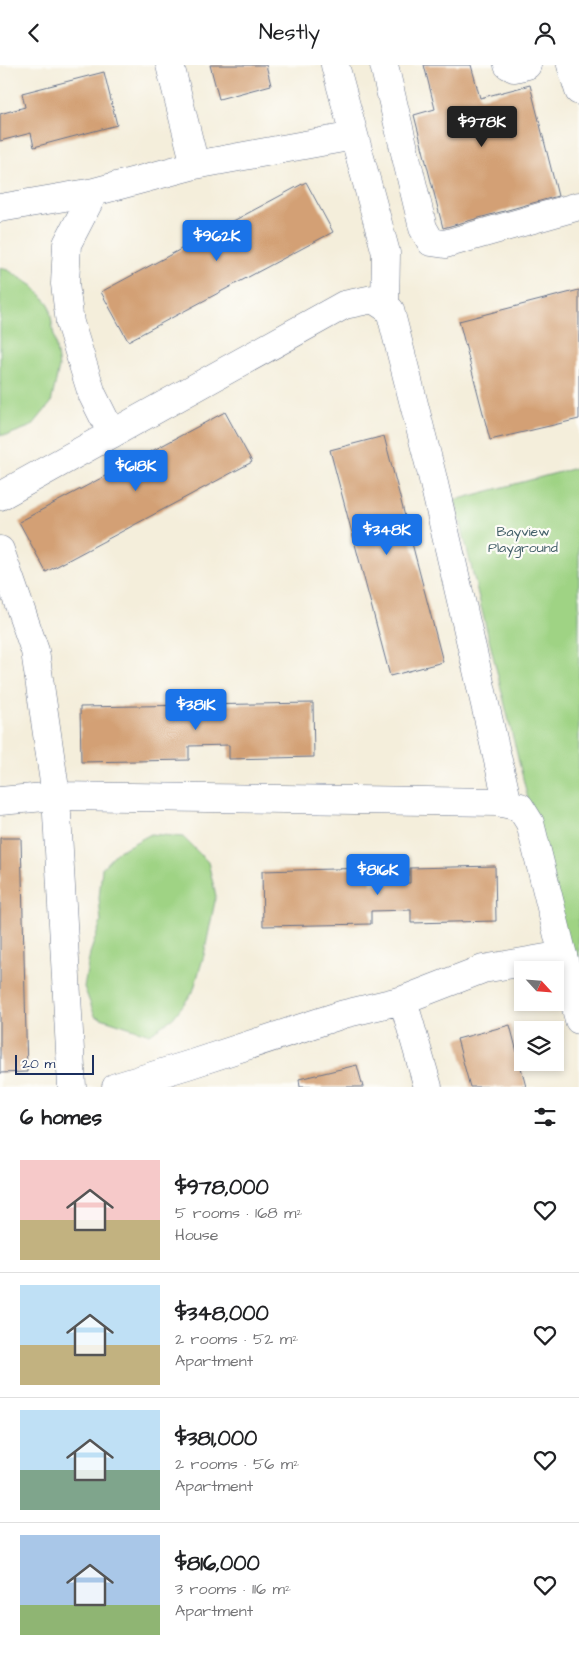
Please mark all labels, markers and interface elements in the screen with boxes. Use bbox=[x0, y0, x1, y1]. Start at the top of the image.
text: Nestly bbox=[259, 17, 320, 48]
icon: back bbox=[20, 19, 48, 47]
icon: person bbox=[531, 19, 559, 47]
pin: $978K bbox=[447, 106, 517, 148]
text: $978K bbox=[458, 111, 506, 133]
pin: $962K bbox=[182, 219, 252, 262]
text: $962K bbox=[194, 225, 240, 247]
pin: $618K bbox=[101, 449, 171, 492]
text: $618K bbox=[115, 455, 157, 477]
pin: $348K bbox=[352, 513, 422, 556]
text: $348K bbox=[363, 519, 411, 541]
park label: Bayview Playground bbox=[488, 522, 558, 558]
pin: $381K bbox=[161, 689, 231, 731]
text: $381K bbox=[176, 694, 216, 716]
pin: $816K bbox=[343, 853, 413, 896]
text: $816K bbox=[357, 859, 399, 881]
north arrow bbox=[514, 961, 564, 1011]
map controls bbox=[514, 961, 564, 1071]
button: layers bbox=[514, 1021, 564, 1071]
scale bar bbox=[15, 1052, 94, 1075]
text: 20 m bbox=[22, 1054, 55, 1074]
text: 6 homes bbox=[20, 1103, 102, 1132]
icon: filters bbox=[531, 1103, 559, 1131]
text: $978,000 bbox=[175, 1173, 269, 1202]
icon: home bbox=[60, 1180, 120, 1240]
icon: heart bbox=[531, 1196, 559, 1224]
text: 5 rooms · 168 m² bbox=[175, 1202, 302, 1224]
text: House bbox=[175, 1224, 219, 1246]
text: $348,000 bbox=[175, 1299, 269, 1328]
icon: home bbox=[60, 1305, 120, 1365]
icon: heart bbox=[531, 1321, 559, 1349]
text: 2 rooms · 52 m² bbox=[175, 1328, 298, 1350]
text: Apartment bbox=[175, 1350, 253, 1372]
text: $381,000 bbox=[175, 1424, 257, 1453]
icon: home bbox=[60, 1430, 120, 1490]
icon: heart bbox=[531, 1446, 559, 1474]
text: 2 rooms · 56 m² bbox=[175, 1453, 299, 1475]
text: Apartment bbox=[175, 1475, 253, 1497]
text: $816,000 bbox=[175, 1549, 260, 1578]
icon: home bbox=[60, 1555, 120, 1615]
icon: heart bbox=[531, 1571, 559, 1599]
text: 3 rooms · 116 m² bbox=[175, 1578, 291, 1600]
text: Apartment bbox=[175, 1600, 253, 1622]

